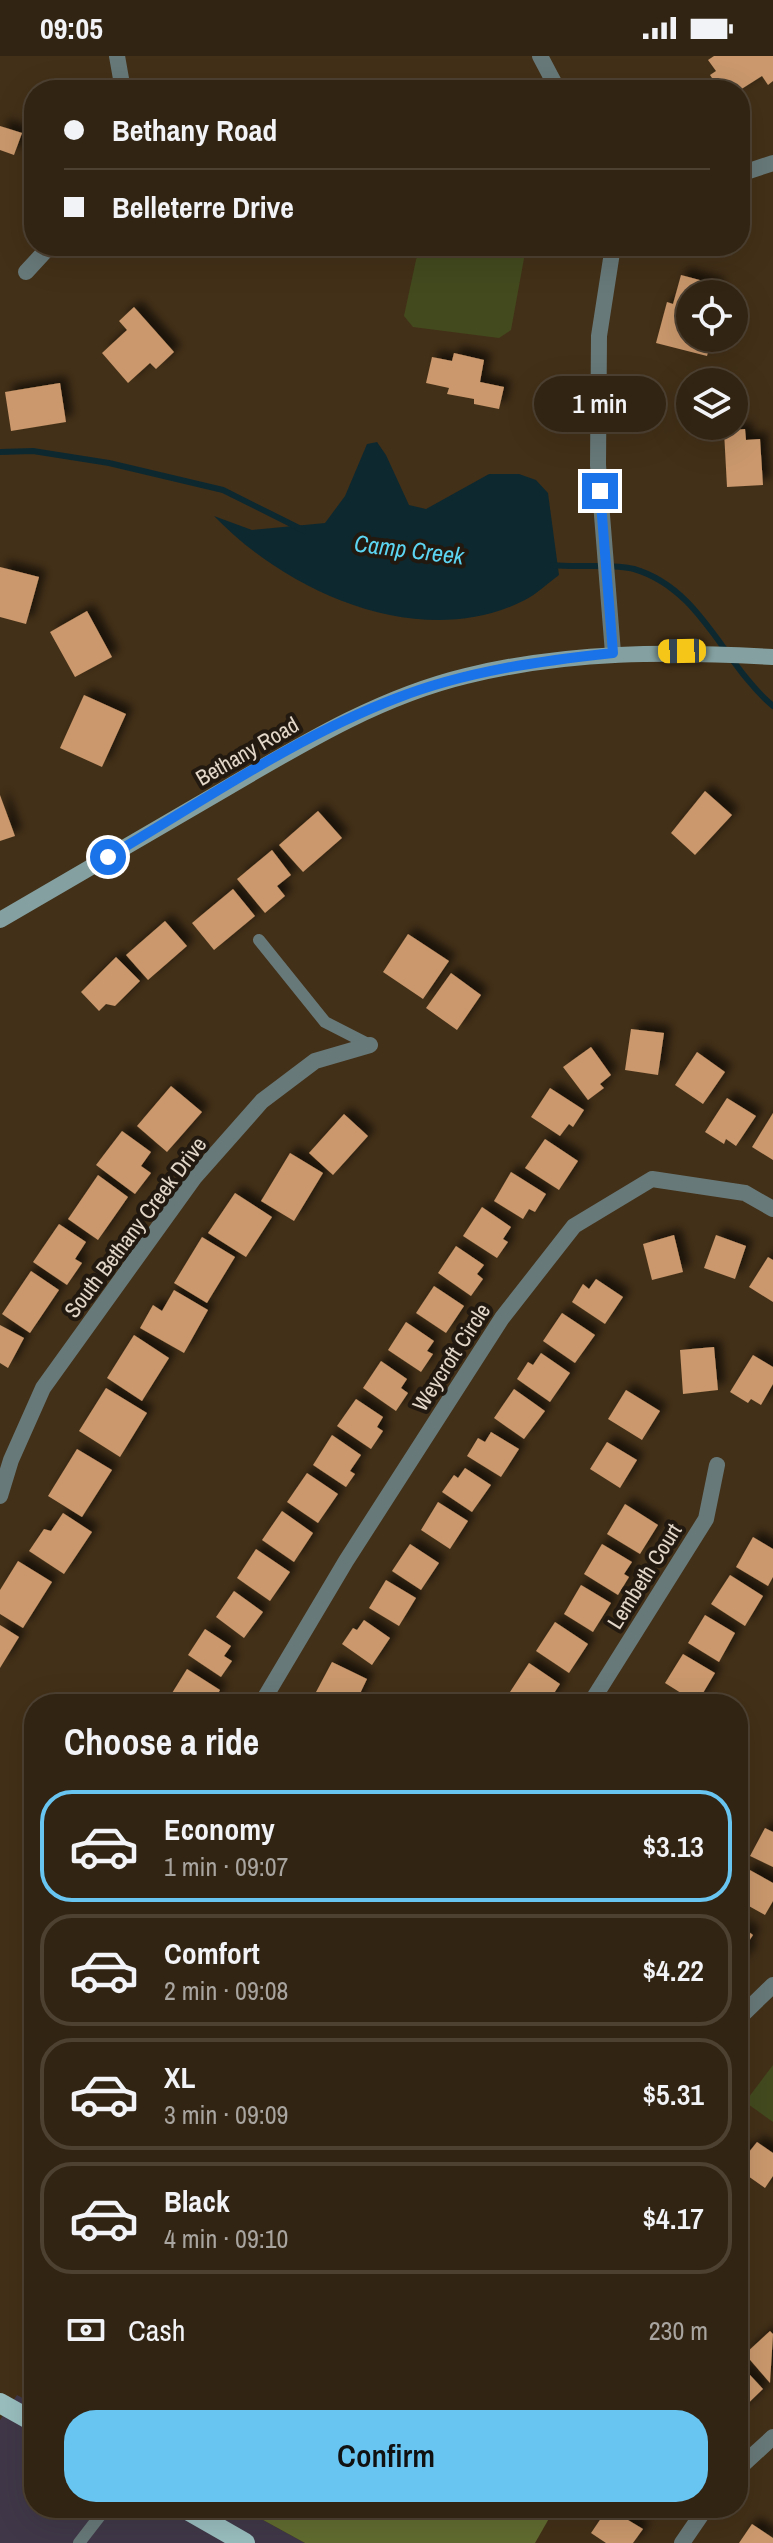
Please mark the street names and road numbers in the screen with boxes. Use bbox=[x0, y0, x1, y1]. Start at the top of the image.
street label: Bethany Road bbox=[190, 709, 304, 793]
street label: South Bethany Creek Drive bbox=[57, 1130, 213, 1324]
street label: Weycroft Circle bbox=[405, 1297, 497, 1417]
street label: Lembeth Court bbox=[600, 1517, 688, 1635]

